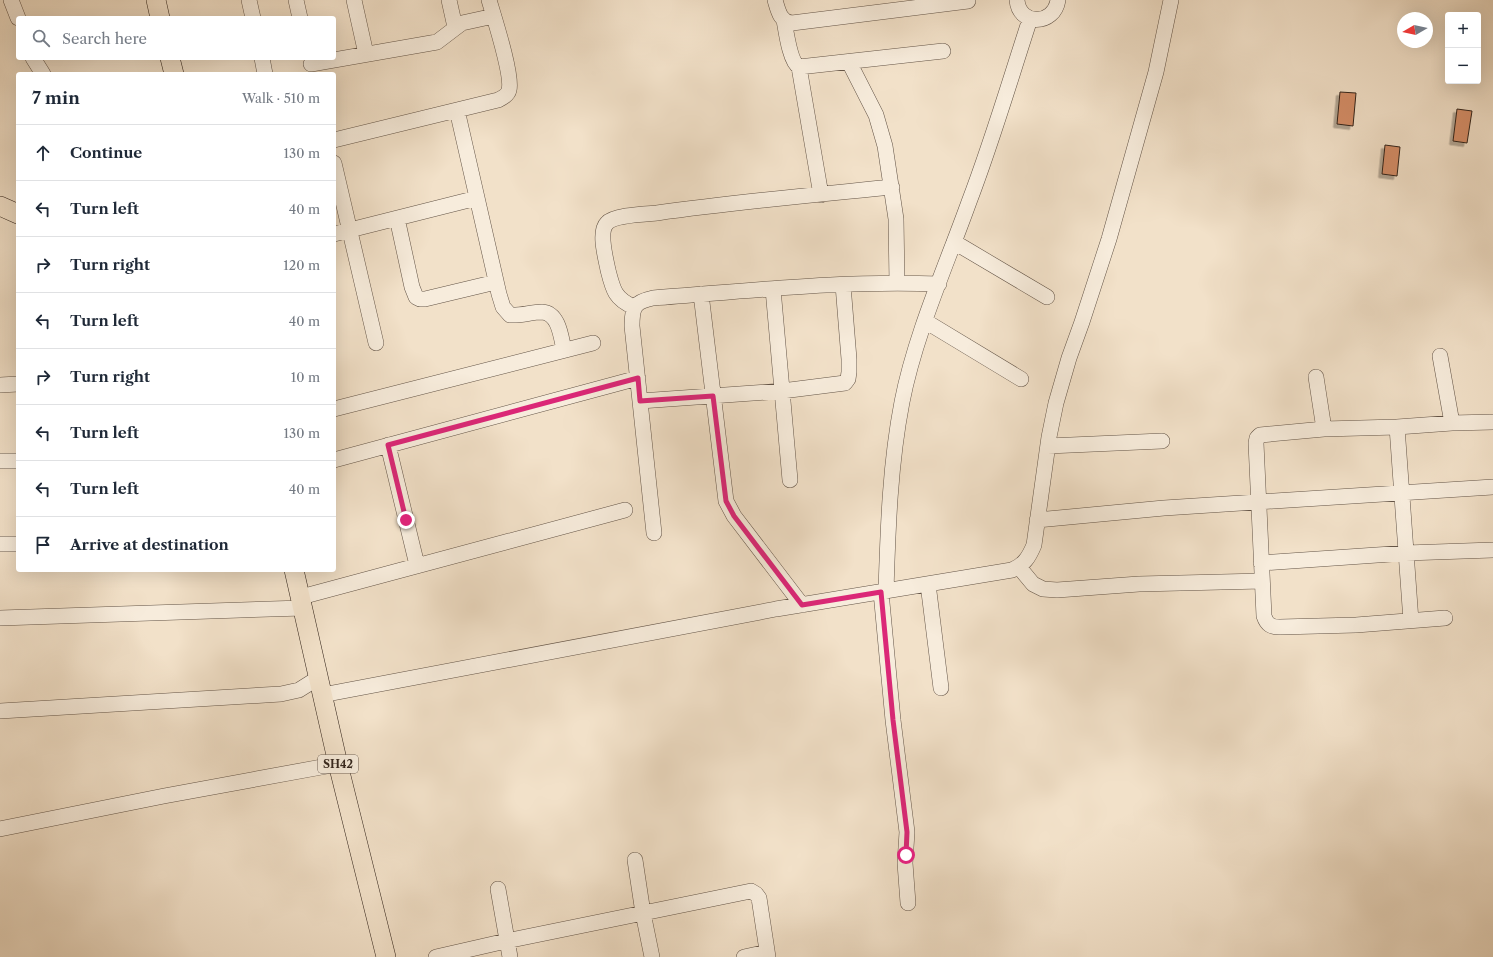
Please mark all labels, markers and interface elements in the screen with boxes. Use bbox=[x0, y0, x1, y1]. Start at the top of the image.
north arrow bbox=[1397, 12, 1433, 48]
map controls bbox=[1445, 12, 1481, 84]
button: + bbox=[1445, 12, 1481, 48]
search box bbox=[16, 16, 336, 60]
icon: search bbox=[30, 27, 52, 49]
text: Search here bbox=[62, 29, 147, 48]
button: − bbox=[1445, 48, 1481, 84]
text: 7 min bbox=[32, 88, 80, 108]
text: Walk · 510 m bbox=[242, 90, 320, 106]
icon: ahead bbox=[32, 142, 54, 164]
text: Continue bbox=[70, 143, 142, 162]
text: 130 m bbox=[284, 145, 320, 161]
icon: left bbox=[32, 198, 54, 220]
text: Turn left bbox=[70, 199, 139, 218]
text: 40 m bbox=[289, 201, 320, 217]
icon: right bbox=[32, 254, 54, 276]
text: Turn right bbox=[70, 255, 150, 274]
text: 120 m bbox=[283, 257, 320, 273]
icon: left bbox=[32, 310, 54, 332]
text: Turn left bbox=[70, 311, 139, 330]
text: 40 m bbox=[289, 313, 320, 329]
icon: right bbox=[32, 366, 54, 388]
text: Turn right bbox=[70, 367, 150, 386]
text: 10 m bbox=[291, 369, 320, 385]
icon: left bbox=[32, 422, 54, 444]
text: Turn left bbox=[70, 423, 139, 442]
text: 130 m bbox=[284, 425, 320, 441]
icon: left bbox=[32, 478, 54, 500]
text: Turn left bbox=[70, 479, 139, 498]
text: 40 m bbox=[289, 481, 320, 497]
route end bbox=[397, 511, 415, 529]
icon: arrive bbox=[32, 534, 54, 556]
text: Arrive at destination bbox=[70, 535, 229, 554]
road number: SH42 bbox=[318, 755, 358, 773]
route start bbox=[897, 846, 915, 864]

